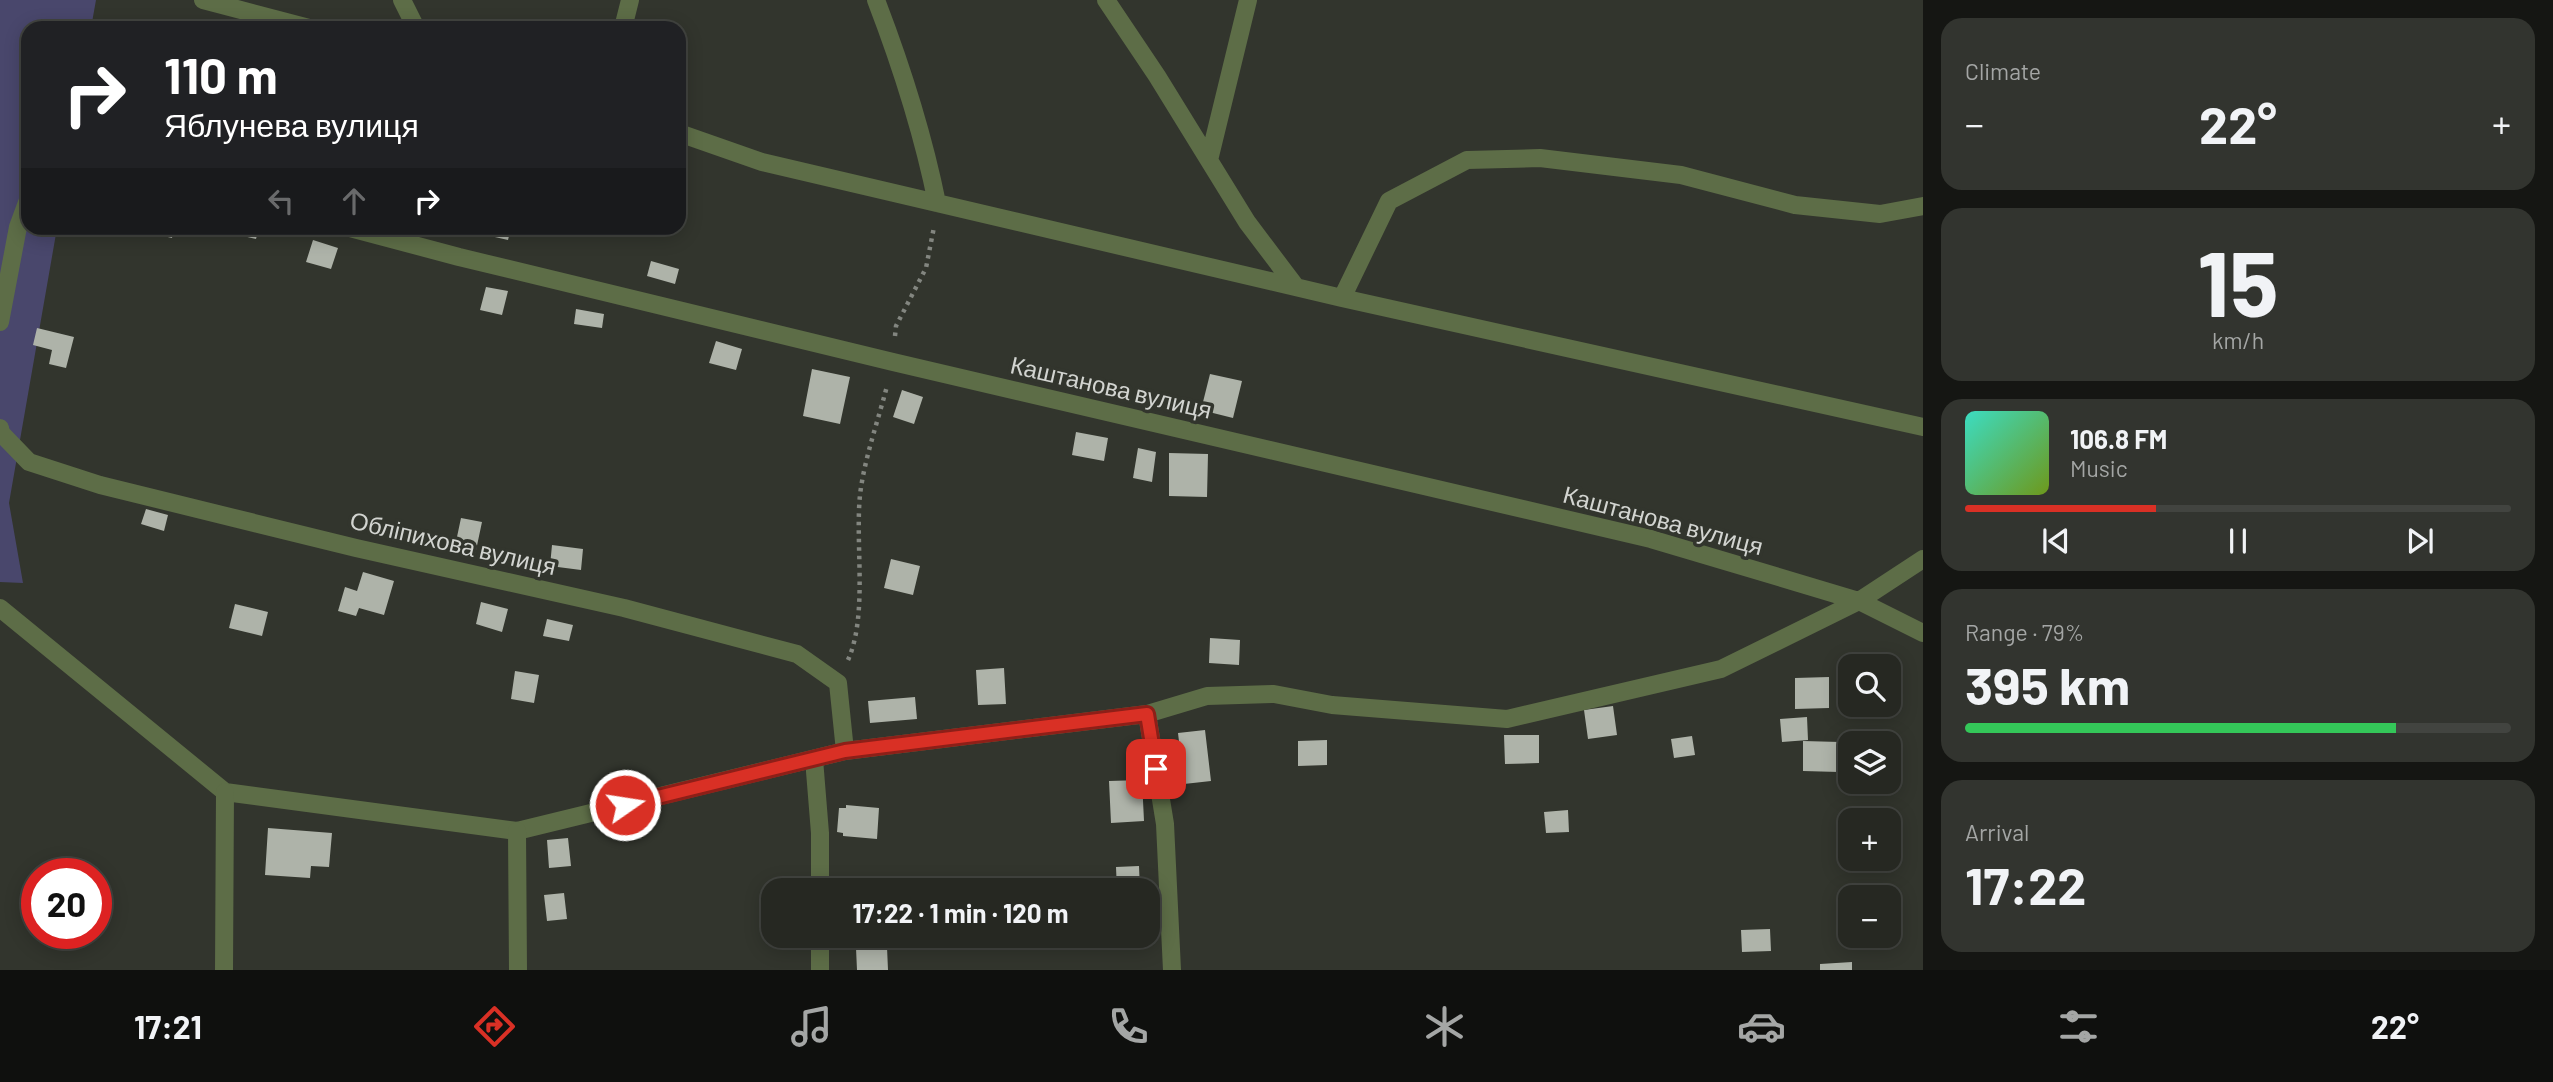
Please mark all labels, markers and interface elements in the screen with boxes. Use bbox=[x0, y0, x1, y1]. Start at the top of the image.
text: 110 m bbox=[164, 45, 278, 104]
icon: right bbox=[49, 49, 140, 140]
text: Climate bbox=[1965, 57, 2041, 85]
text: 22° bbox=[2199, 92, 2277, 154]
text: − bbox=[1965, 100, 1984, 146]
text: + bbox=[2492, 100, 2511, 146]
text: Яблунева вулиця bbox=[164, 105, 419, 143]
icon: left bbox=[262, 182, 300, 220]
icon: ahead bbox=[335, 182, 373, 220]
icon: right bbox=[408, 182, 446, 220]
text: 15 bbox=[2197, 226, 2279, 335]
text: km/h bbox=[2212, 326, 2264, 354]
street label: Каштанова вулиця bbox=[1008, 349, 1215, 424]
text: 106.8 FM bbox=[2070, 423, 2167, 454]
text: Music bbox=[2070, 454, 2128, 482]
street label: Каштанова вулиця bbox=[1560, 479, 1767, 560]
street label: Обліпихова вулиця bbox=[347, 505, 559, 580]
icon: previous bbox=[2037, 522, 2075, 560]
icon: pause bbox=[2219, 522, 2257, 560]
icon: next bbox=[2401, 522, 2439, 560]
text: Range · 79% bbox=[1965, 618, 2084, 646]
text: 395 km bbox=[1965, 653, 2130, 715]
map controls bbox=[1838, 654, 1901, 948]
button: search bbox=[1838, 654, 1901, 717]
button: layers bbox=[1838, 731, 1901, 794]
pin bbox=[1126, 739, 1186, 799]
icon: arrive bbox=[1137, 750, 1175, 788]
position arrow bbox=[588, 768, 662, 842]
button: + bbox=[1838, 808, 1901, 871]
text: Arrival bbox=[1965, 818, 2029, 846]
text: 17:22 bbox=[1965, 853, 2086, 915]
speed limit sign: 20 bbox=[21, 858, 112, 949]
button: − bbox=[1838, 885, 1901, 948]
text: 17:22 · 1 min · 120 m bbox=[852, 897, 1069, 928]
icon: directions bbox=[470, 1002, 519, 1051]
icon: music bbox=[787, 1002, 836, 1051]
icon: phone bbox=[1104, 1002, 1153, 1051]
icon: climate bbox=[1420, 1002, 1469, 1051]
icon: car bbox=[1737, 1002, 1786, 1051]
icon: filters bbox=[2054, 1002, 2103, 1051]
text: 17:21 bbox=[134, 1007, 202, 1045]
text: 22° bbox=[2371, 1007, 2419, 1045]

